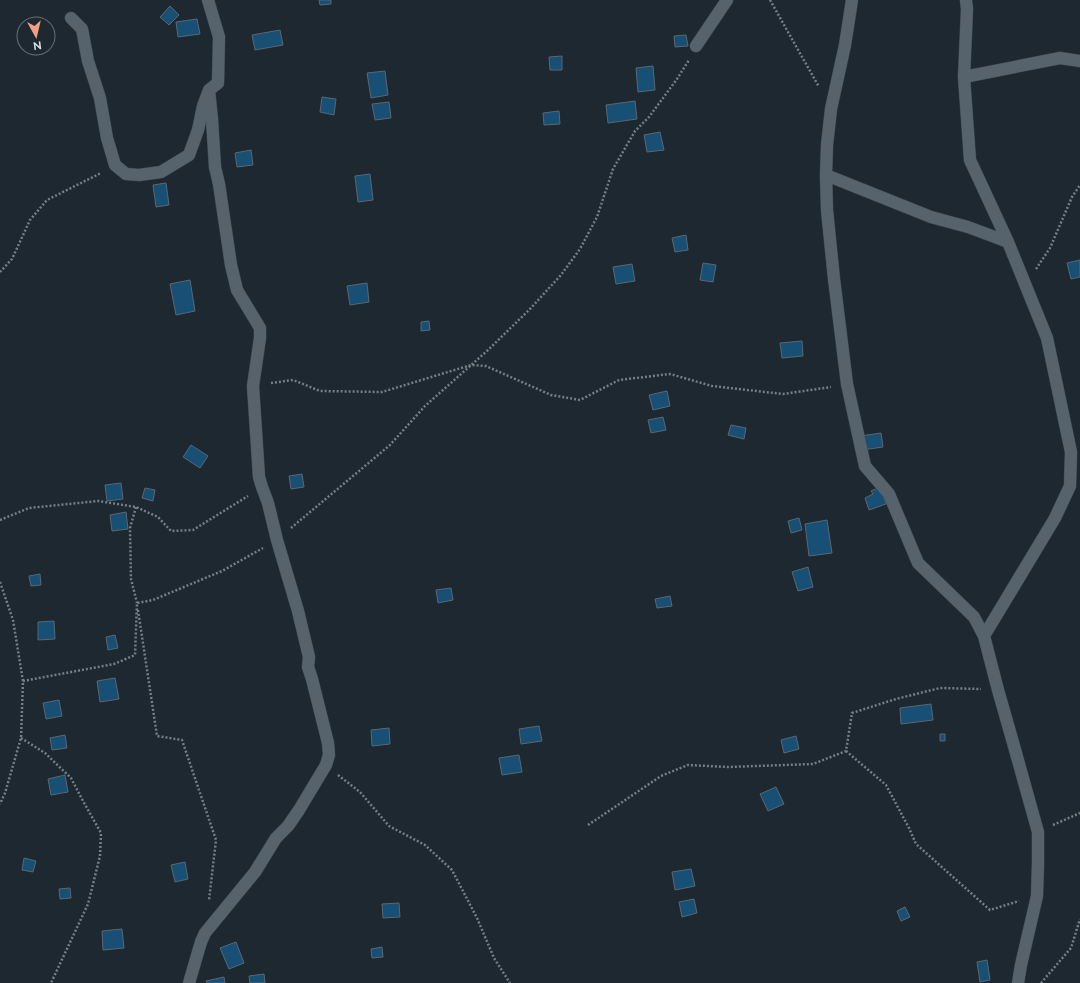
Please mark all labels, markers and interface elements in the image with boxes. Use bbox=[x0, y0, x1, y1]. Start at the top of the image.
north arrow bbox=[16, 16, 56, 56]
text: N bbox=[32, 38, 42, 52]

